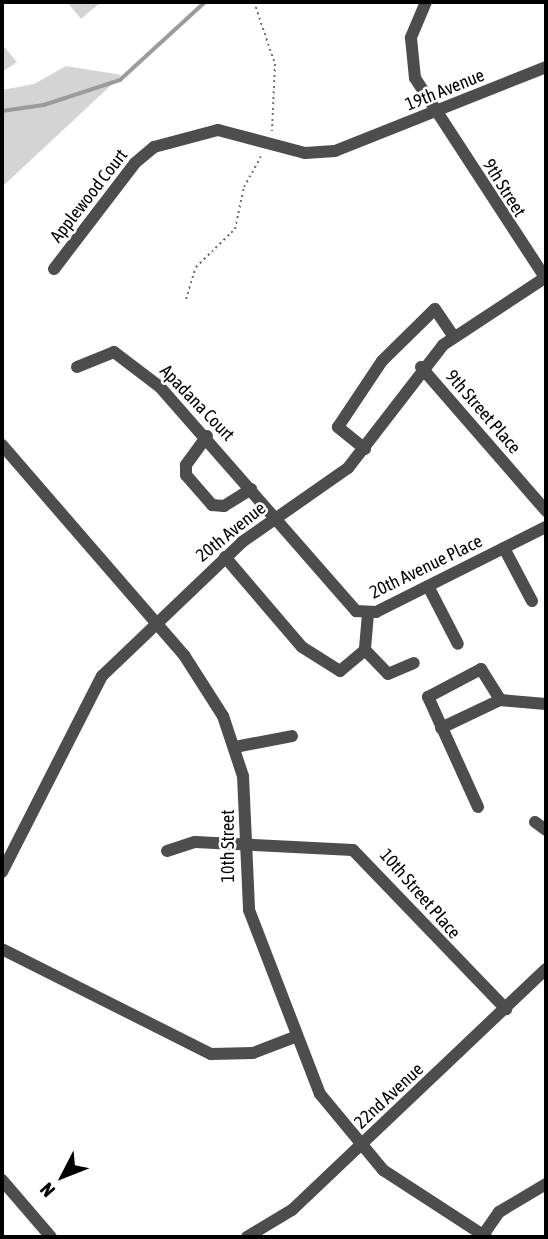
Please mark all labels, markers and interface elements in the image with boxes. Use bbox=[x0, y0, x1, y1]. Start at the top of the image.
street label: 19th Avenue bbox=[402, 64, 488, 116]
street label: Applewood Court bbox=[46, 145, 132, 247]
street label: 9th Street bbox=[478, 155, 530, 221]
street label: Apadana Court bbox=[155, 360, 239, 446]
street label: 9th Street Place bbox=[441, 366, 525, 458]
street label: 20th Avenue bbox=[192, 497, 270, 567]
street label: 20th Avenue Place bbox=[366, 530, 486, 604]
street label: 10th Street bbox=[217, 810, 239, 882]
street label: 10th Street Place bbox=[375, 845, 465, 943]
street label: 22nd Avenue bbox=[350, 1059, 428, 1133]
north arrow bbox=[28, 1141, 98, 1211]
text: N bbox=[35, 1179, 59, 1202]

